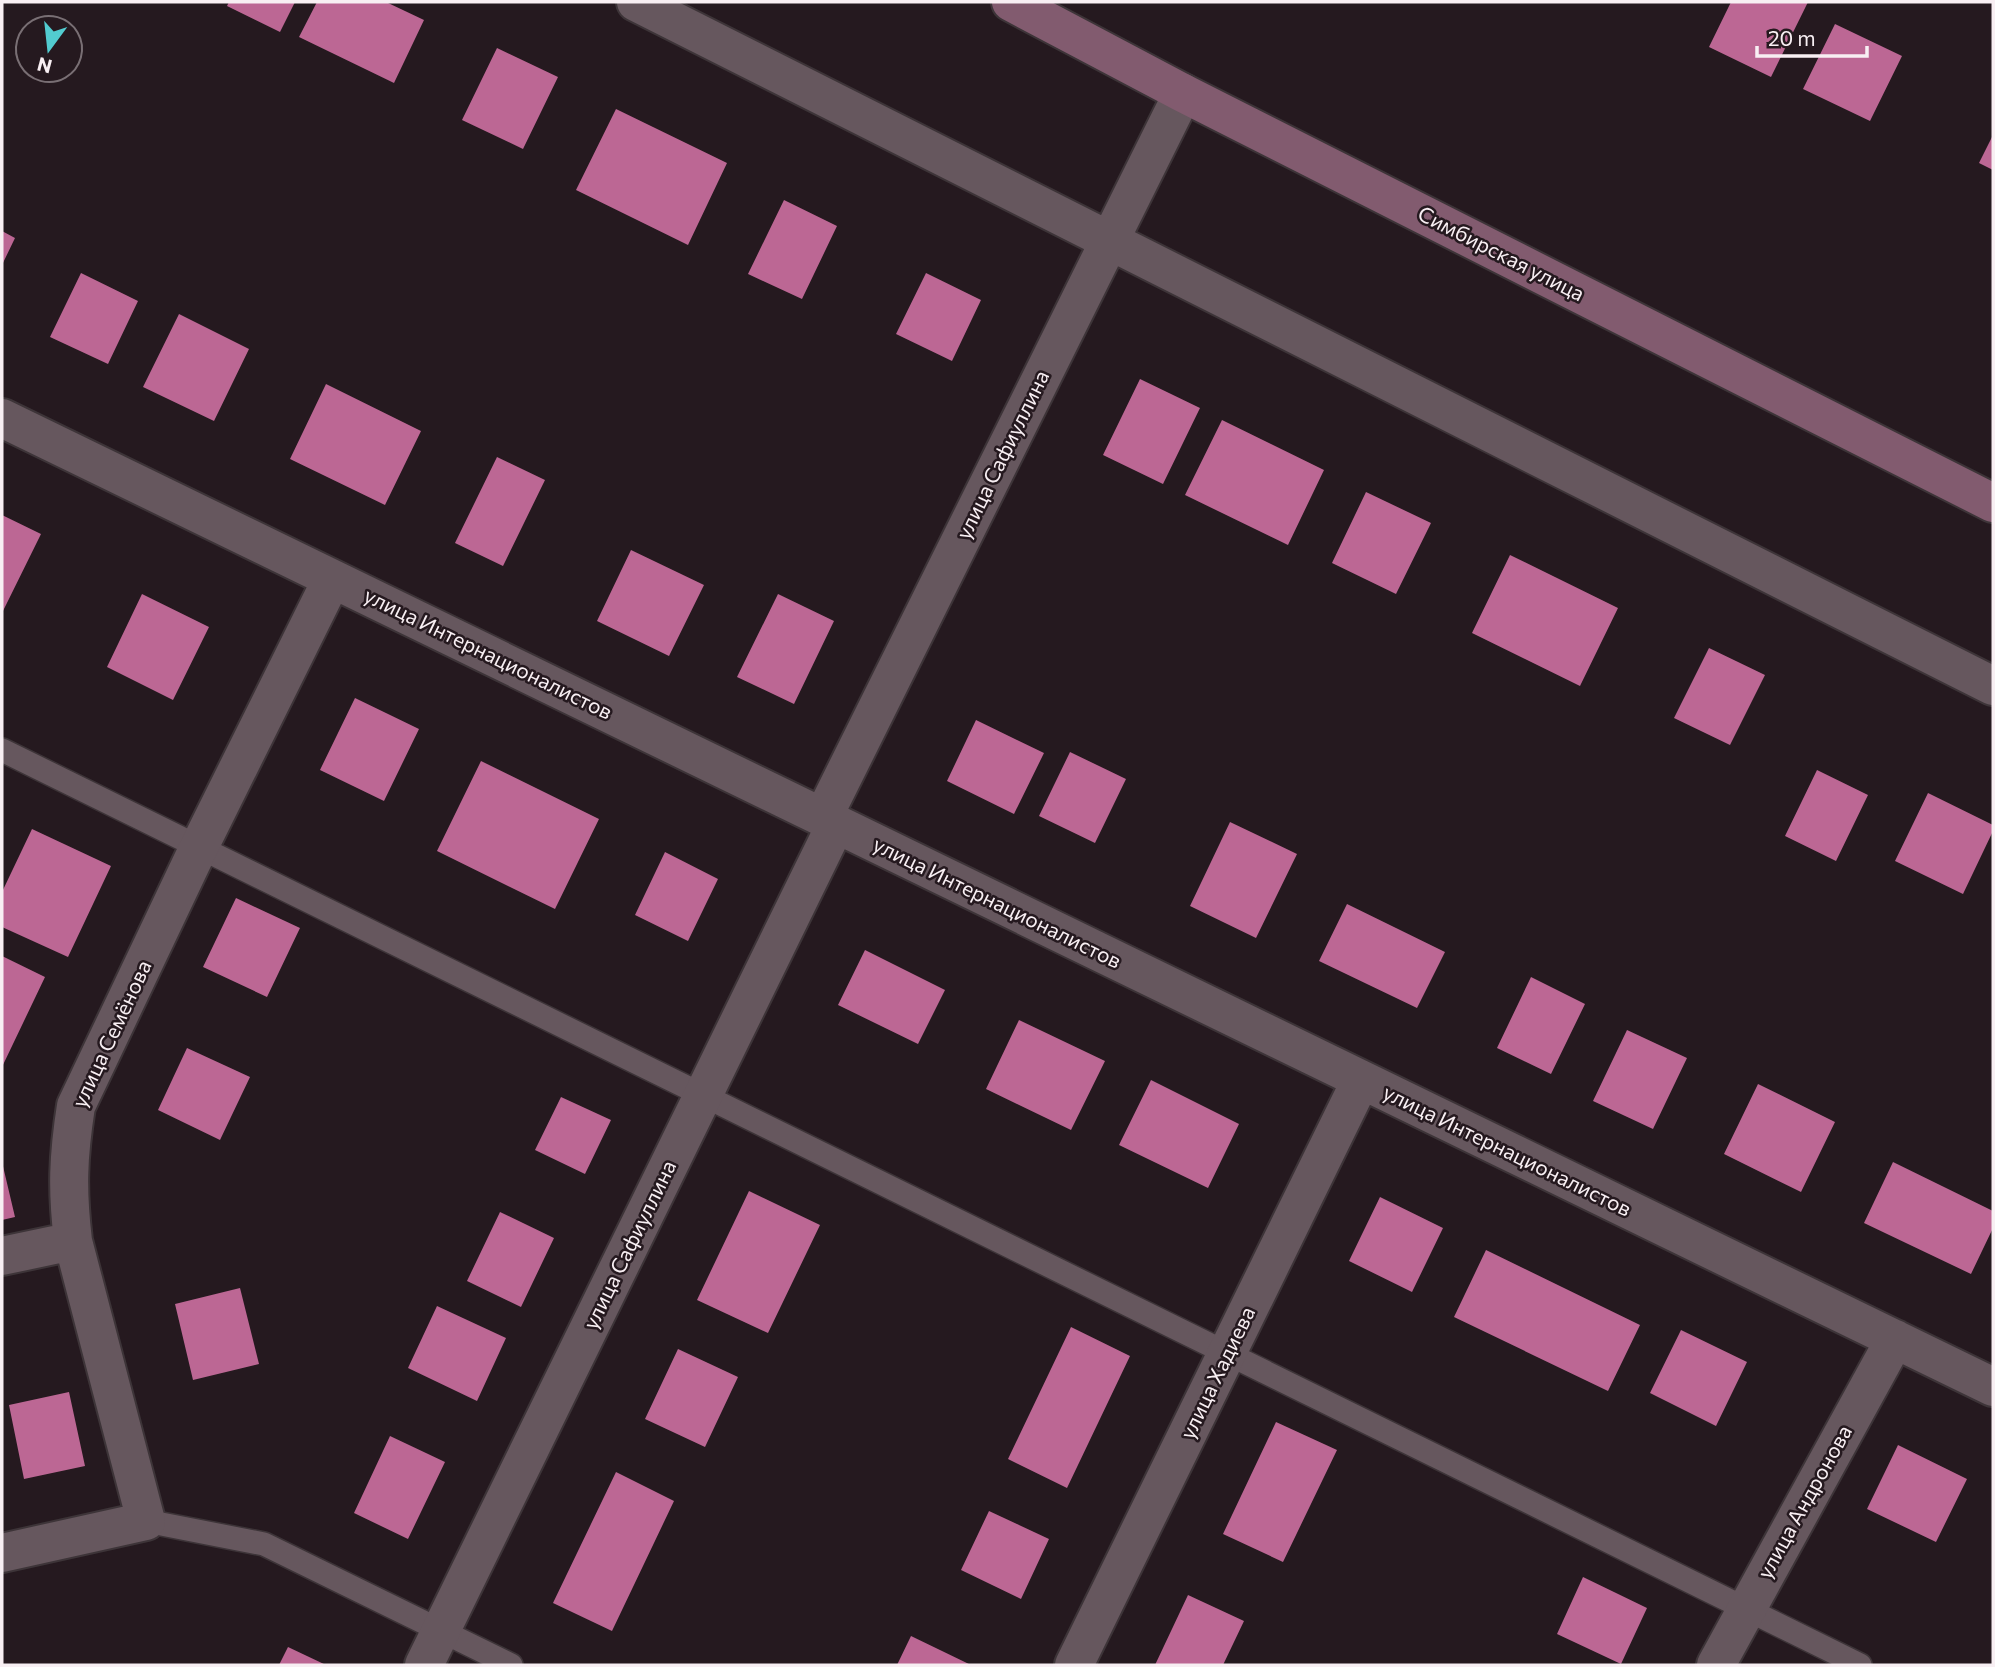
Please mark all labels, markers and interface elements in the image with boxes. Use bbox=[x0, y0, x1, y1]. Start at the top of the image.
north arrow bbox=[14, 14, 84, 84]
scale bar bbox=[1757, 14, 1867, 58]
text: 20 m bbox=[1768, 25, 1816, 50]
text: N bbox=[35, 53, 54, 79]
street label: Симбирская улица bbox=[1414, 200, 1589, 305]
street label: улица Сафиуллина bbox=[950, 366, 1053, 543]
street label: улица Интернационалистов bbox=[361, 582, 617, 724]
street label: улица Интернационалистов bbox=[870, 831, 1126, 973]
street label: улица Семёнова bbox=[66, 956, 156, 1111]
street label: улица Интернационалистов bbox=[1380, 1079, 1636, 1221]
street label: улица Сафиуллина bbox=[577, 1156, 680, 1333]
street label: улица Хадиева bbox=[1174, 1302, 1259, 1443]
street label: улица Андронова bbox=[1751, 1420, 1856, 1582]

